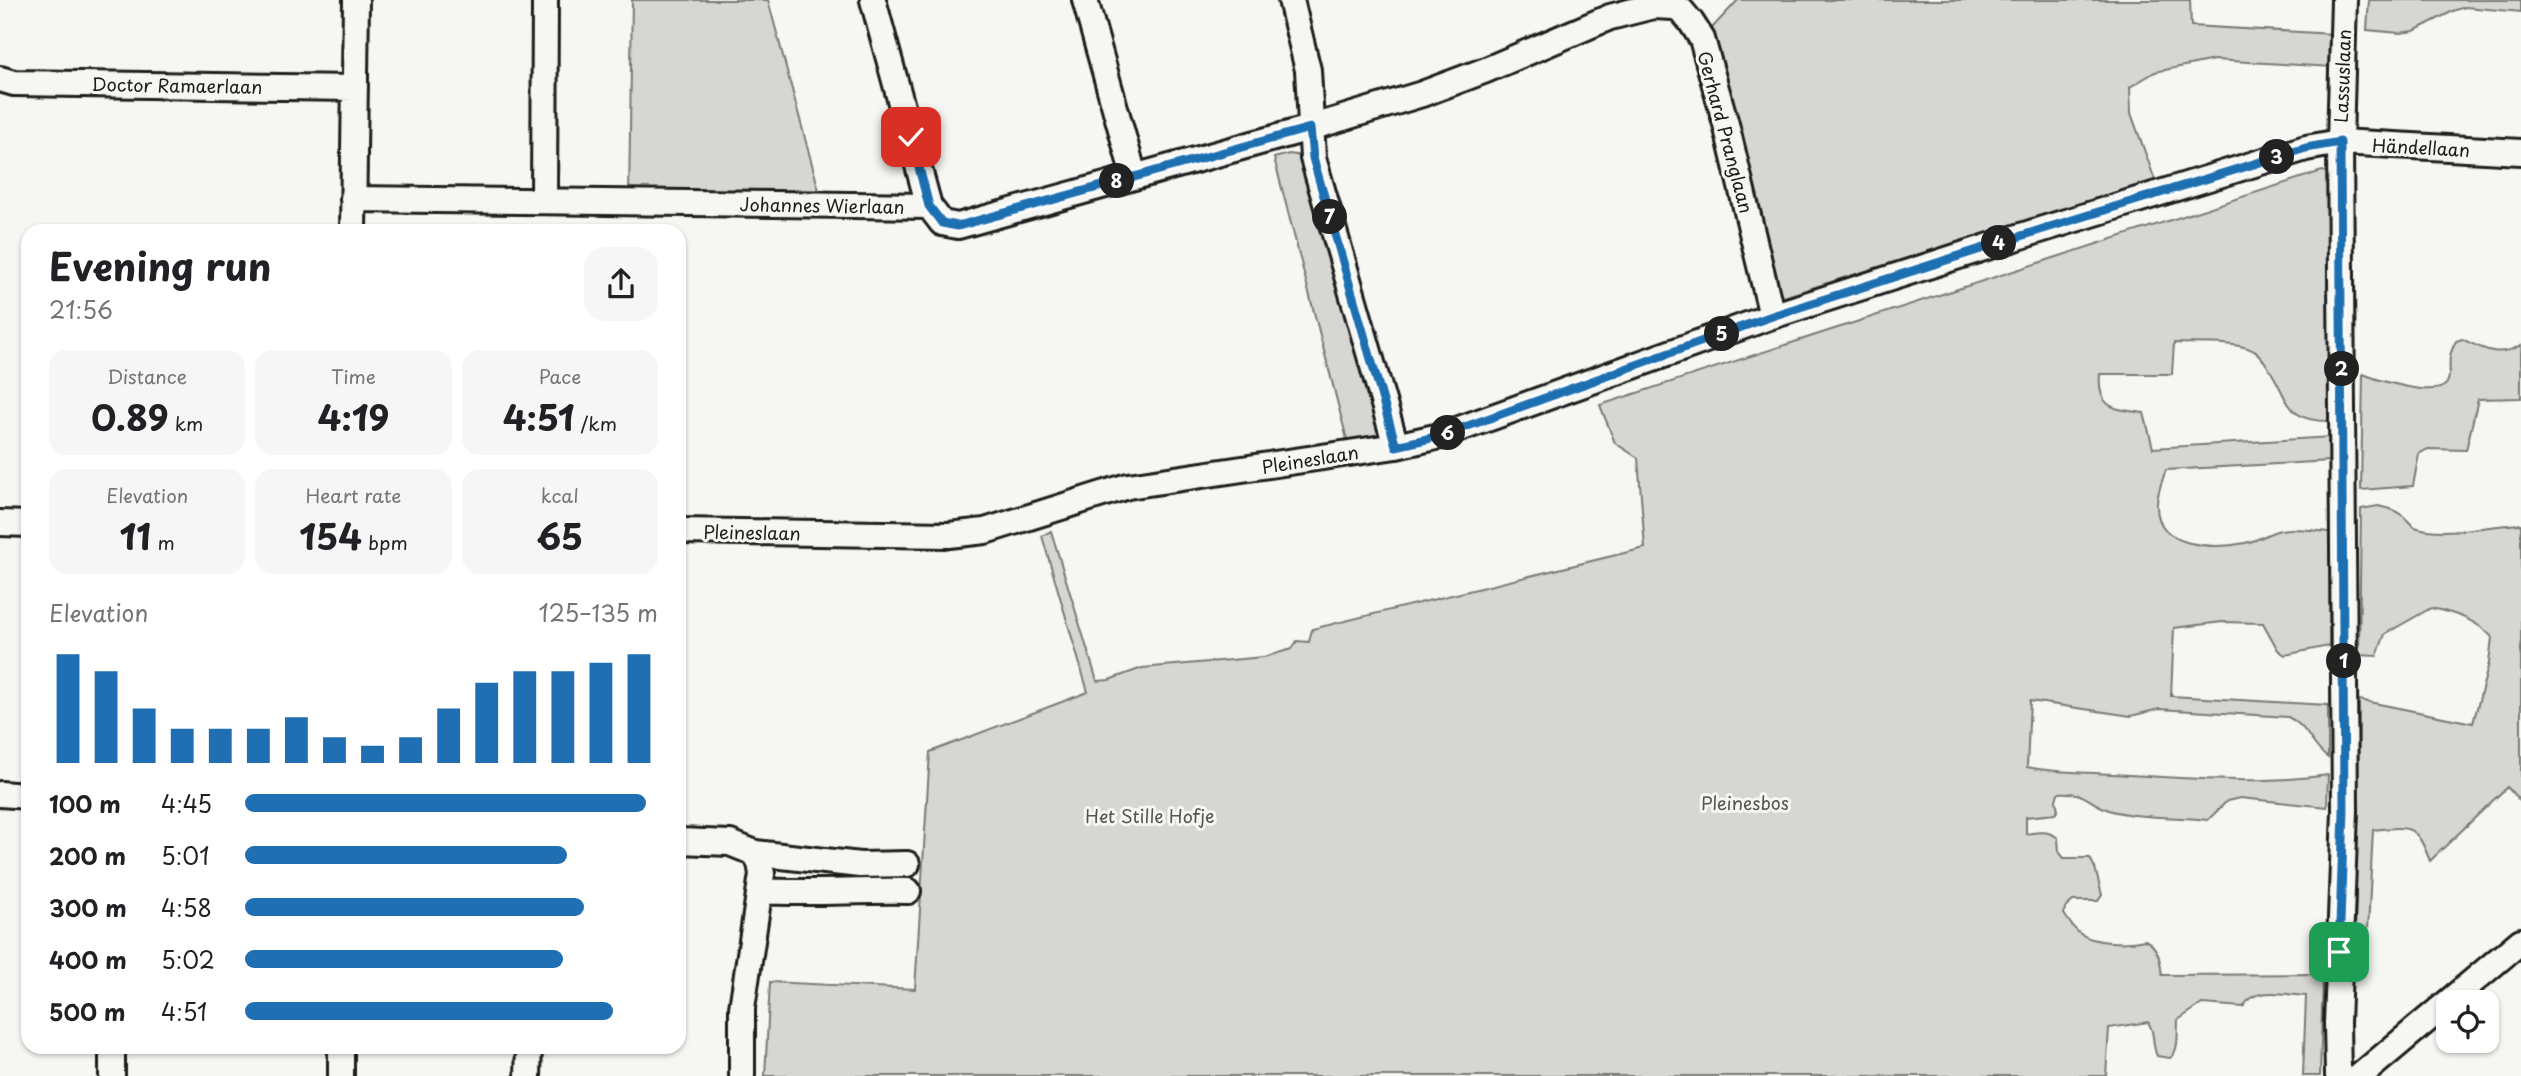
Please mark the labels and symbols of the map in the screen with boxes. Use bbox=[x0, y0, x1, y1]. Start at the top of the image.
street label: Lassuslaan bbox=[2327, 29, 2357, 123]
street label: Gerhard Pranglaan bbox=[1691, 48, 1761, 216]
street label: Doctor Ramaerlaan bbox=[91, 70, 263, 100]
pin bbox=[881, 107, 941, 167]
street label: Händellaan bbox=[2371, 131, 2471, 163]
pin: 3 bbox=[2260, 140, 2294, 174]
pin: 8 bbox=[1100, 164, 1134, 198]
street label: Johannes Wierlaan bbox=[739, 190, 905, 220]
pin: 7 bbox=[1312, 200, 1348, 234]
pin: 4 bbox=[1982, 226, 2016, 260]
pin: 5 bbox=[1704, 316, 1740, 352]
pin: 2 bbox=[2324, 352, 2360, 386]
pin: 6 bbox=[1430, 416, 1466, 450]
street label: Pleineslaan bbox=[1260, 438, 1360, 480]
street label: Pleineslaan bbox=[703, 518, 801, 546]
pin: 1 bbox=[2326, 644, 2362, 678]
park label: Pleinesbos bbox=[1701, 789, 1789, 816]
park label: Het Stille Hofje bbox=[1085, 802, 1215, 829]
pin bbox=[2309, 922, 2369, 982]

